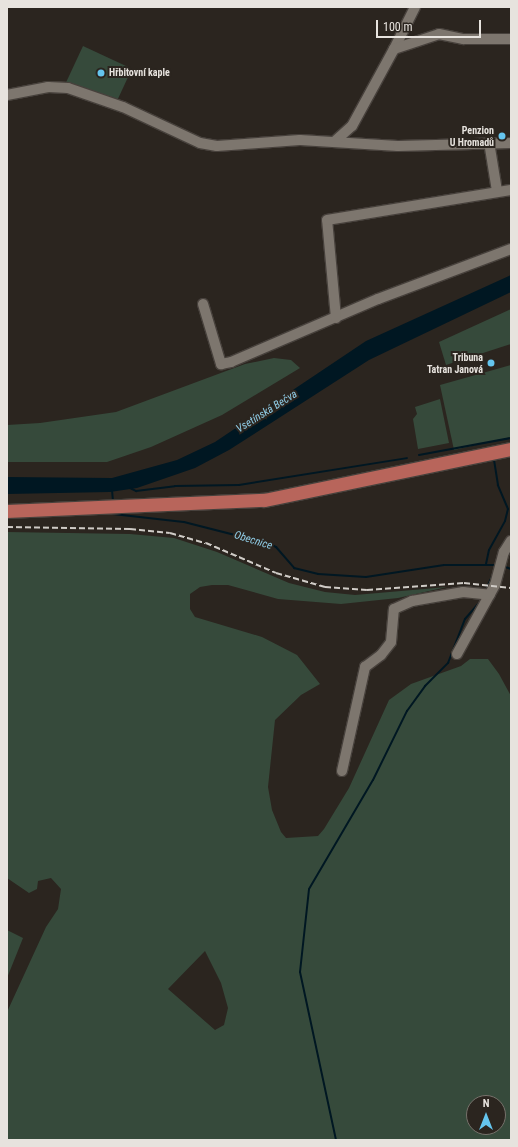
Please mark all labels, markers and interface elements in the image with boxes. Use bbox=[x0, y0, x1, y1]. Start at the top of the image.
scale bar bbox=[378, 12, 483, 38]
text: 100 m bbox=[383, 20, 413, 34]
place label: Hřbitovní kaple bbox=[109, 67, 170, 79]
marker: Hřbitovní kaple bbox=[96, 68, 106, 78]
place label: Penzion U Hromadů bbox=[450, 124, 494, 148]
marker: Penzion U Hromadů bbox=[497, 131, 507, 141]
place label: Tribuna Tatran Janová bbox=[427, 351, 483, 374]
marker: Tribuna Tatran Janová bbox=[486, 358, 496, 368]
water label: Vsetínská Bečva bbox=[234, 388, 300, 436]
water label: Obecnice bbox=[232, 529, 274, 553]
north arrow bbox=[466, 1095, 506, 1135]
text: N bbox=[483, 1097, 489, 1110]

